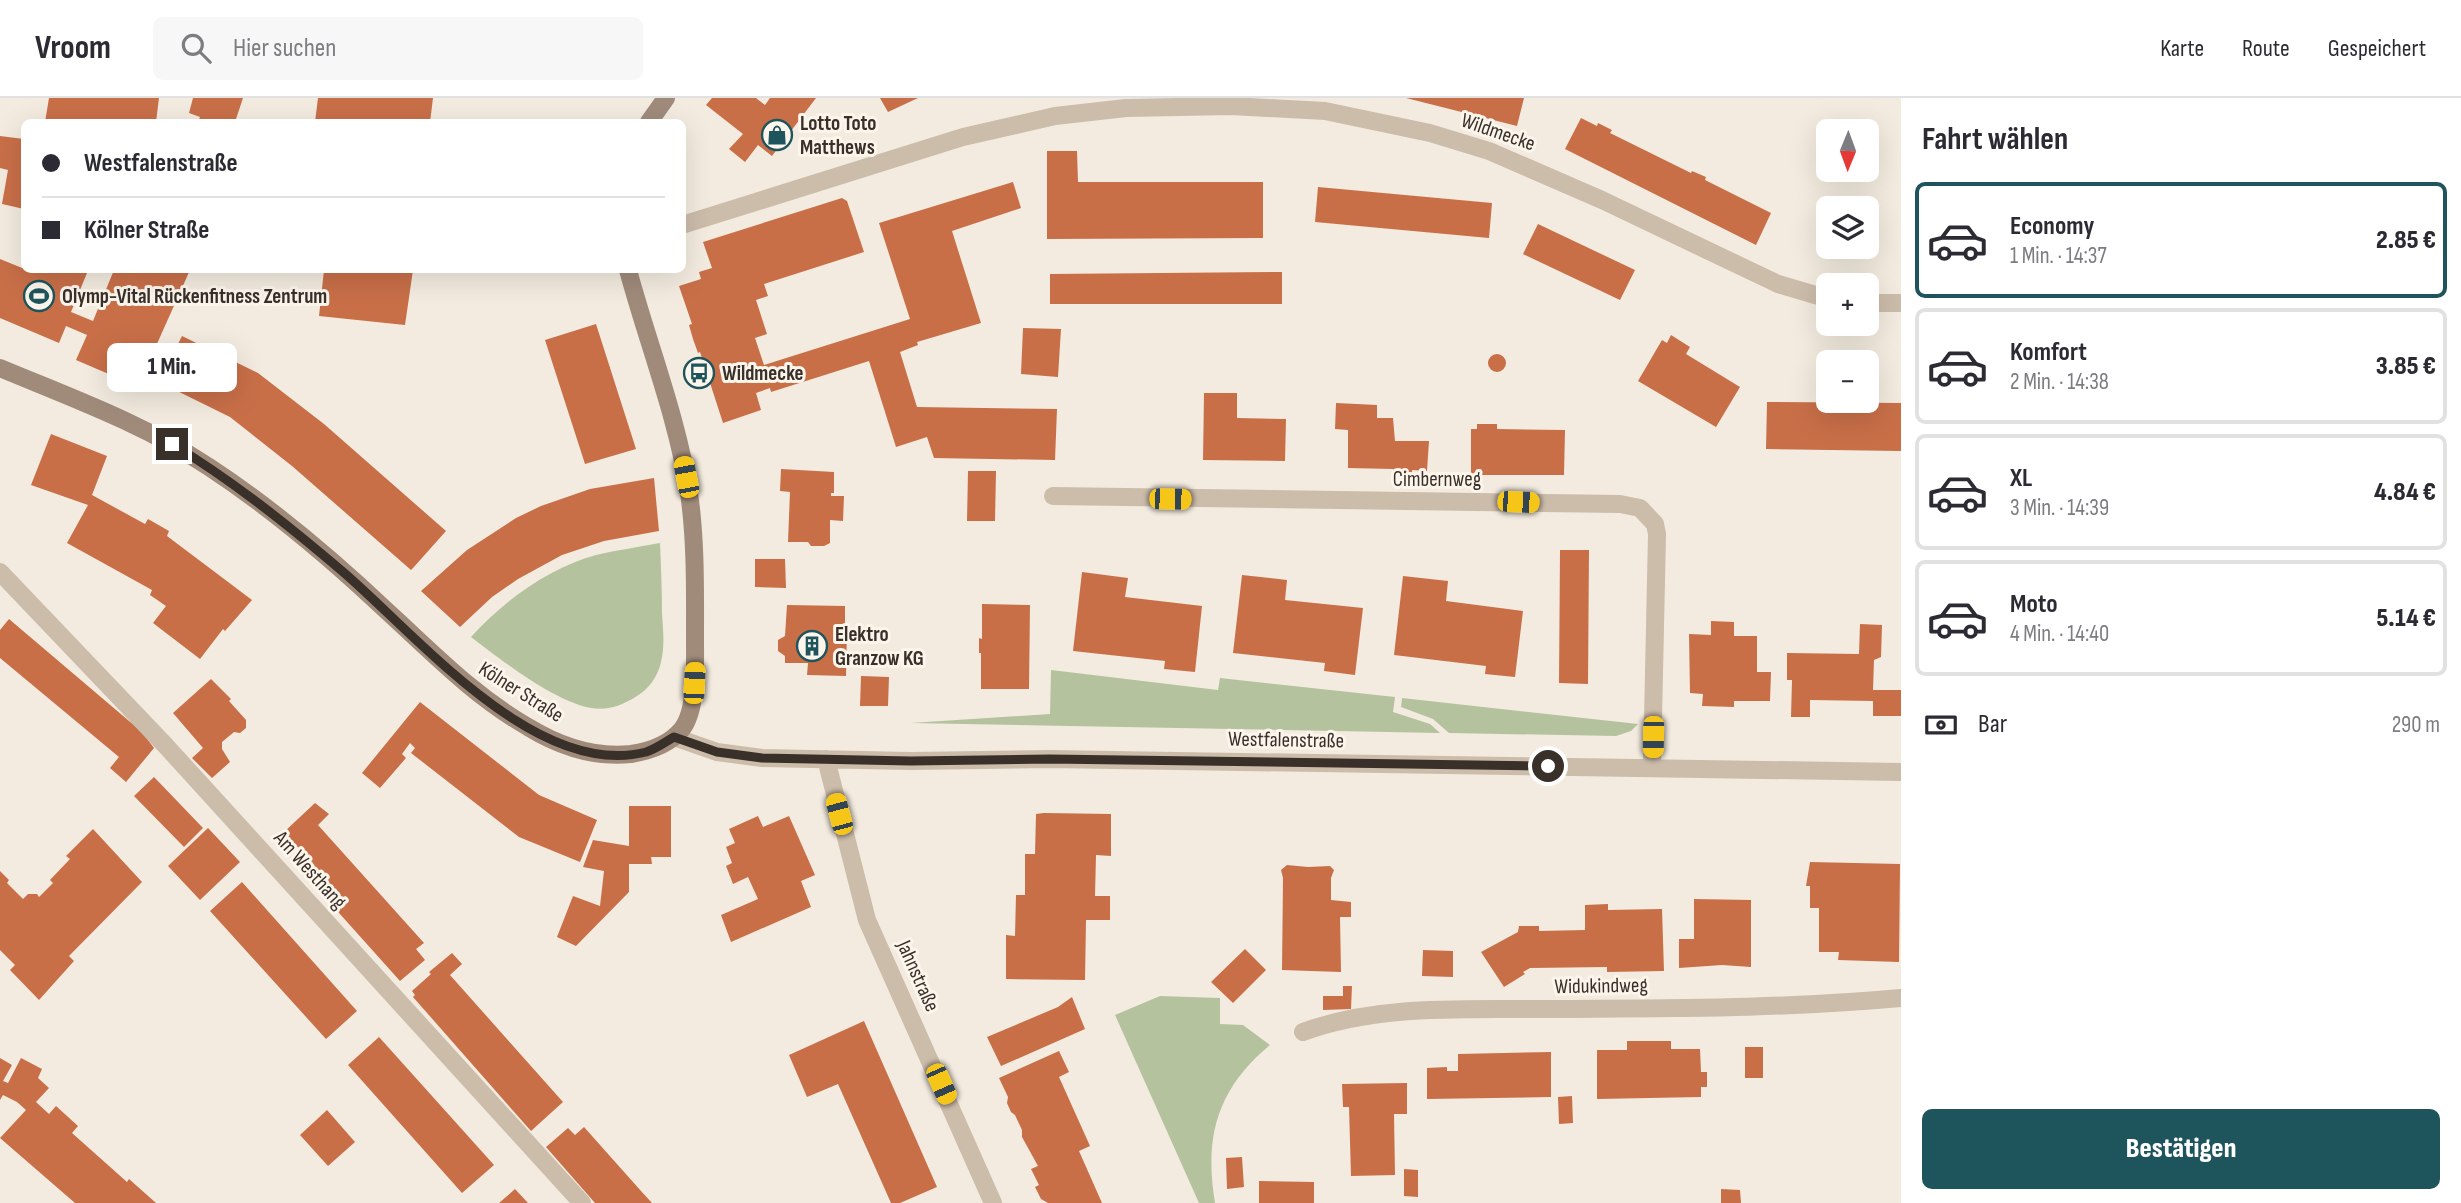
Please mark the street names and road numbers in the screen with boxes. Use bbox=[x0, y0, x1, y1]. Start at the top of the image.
street label: Wildmecke bbox=[1458, 108, 1538, 156]
street label: Cimbernweg bbox=[1393, 467, 1481, 492]
street label: Kölner Straße bbox=[474, 656, 568, 728]
street label: Westfalenstraße bbox=[1228, 726, 1344, 754]
street label: Am Westhang bbox=[268, 825, 352, 914]
street label: Jahnstraße bbox=[891, 936, 945, 1016]
street label: Widukindweg bbox=[1554, 973, 1648, 999]

